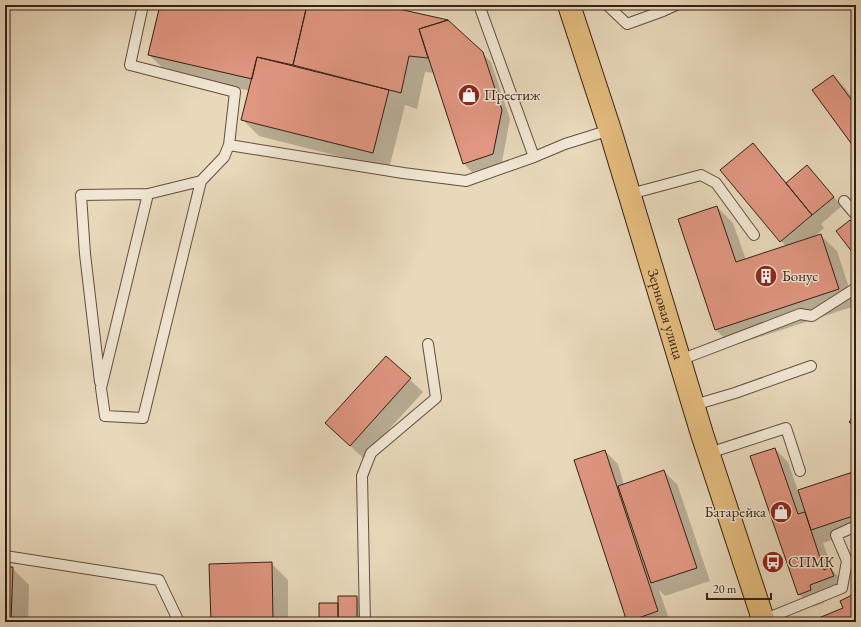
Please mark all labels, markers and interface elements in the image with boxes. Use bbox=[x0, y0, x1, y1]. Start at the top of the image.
shop icon: Престиж bbox=[456, 82, 482, 108]
place label: Престиж bbox=[484, 85, 541, 104]
building icon: Бонус bbox=[753, 263, 779, 289]
street label: Зерновая улица bbox=[644, 266, 689, 362]
place label: Бонус bbox=[782, 266, 818, 285]
shop icon: Батарейка bbox=[768, 499, 794, 525]
place label: Батарейка bbox=[705, 502, 766, 521]
bus stop icon: СПМК bbox=[760, 549, 786, 575]
place label: СПМК bbox=[788, 552, 835, 571]
scale bar bbox=[707, 575, 771, 601]
text: 20 m bbox=[713, 581, 737, 597]

